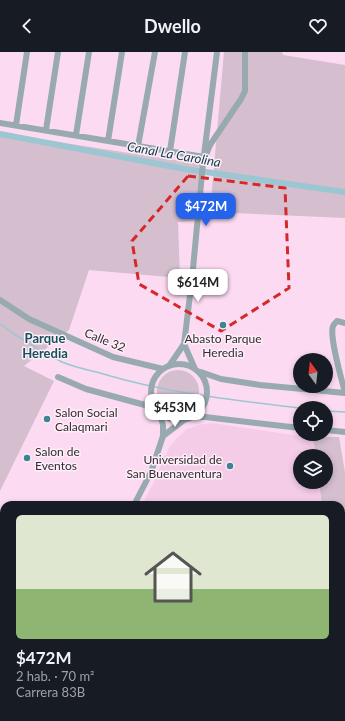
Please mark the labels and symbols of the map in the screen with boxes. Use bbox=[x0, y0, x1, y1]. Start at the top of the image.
water label: Canal La Carolina bbox=[126, 138, 222, 170]
pin: $472M bbox=[178, 193, 234, 227]
pin: $614M bbox=[170, 269, 226, 303]
marker: Abasto Parque Heredia bbox=[218, 320, 228, 330]
street label: Calle 32 bbox=[82, 325, 128, 355]
district label: Parque Heredia bbox=[22, 330, 68, 361]
place label: Abasto Parque Heredia bbox=[185, 331, 262, 360]
north arrow bbox=[293, 353, 333, 393]
pin: $453M bbox=[147, 394, 203, 428]
place label: Salon Social Calaqmari bbox=[55, 405, 117, 434]
marker: Salon Social Calaqmari bbox=[42, 414, 52, 424]
place label: Salon de Eventos bbox=[35, 444, 80, 473]
place label: Universidad de San Buenaventura bbox=[126, 452, 222, 481]
marker: Salon de Eventos bbox=[22, 453, 32, 463]
marker: Universidad de San Buenaventura bbox=[225, 461, 235, 471]

